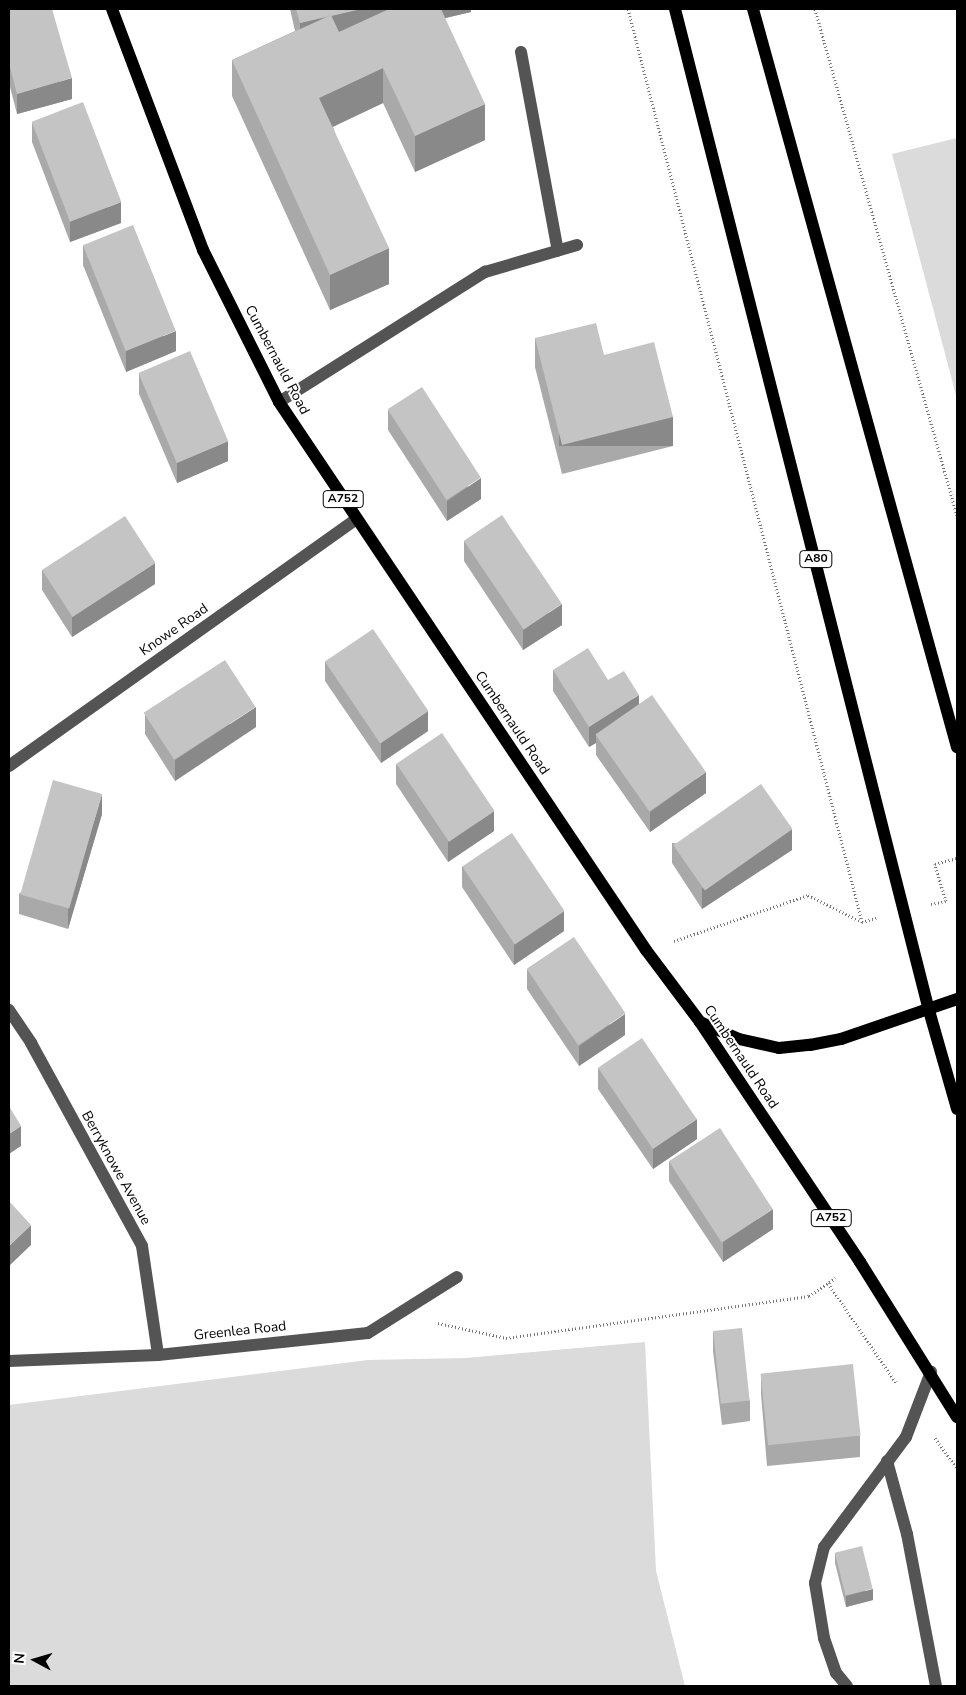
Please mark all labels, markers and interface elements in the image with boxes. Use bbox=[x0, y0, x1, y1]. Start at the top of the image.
street label: Cumbernauld Road bbox=[241, 302, 313, 418]
road number: A752 bbox=[322, 489, 364, 508]
road number: A80 bbox=[798, 550, 834, 568]
street label: Knowe Road bbox=[137, 600, 211, 660]
street label: Cumbernauld Road bbox=[471, 668, 553, 778]
street label: Cumbernauld Road bbox=[700, 1002, 782, 1112]
street label: Berryknowe Avenue bbox=[78, 1108, 154, 1228]
road number: A752 bbox=[810, 1208, 852, 1228]
street label: Greenlea Road bbox=[193, 1318, 287, 1344]
north arrow bbox=[10, 1635, 60, 1685]
text: N bbox=[10, 1652, 30, 1665]

